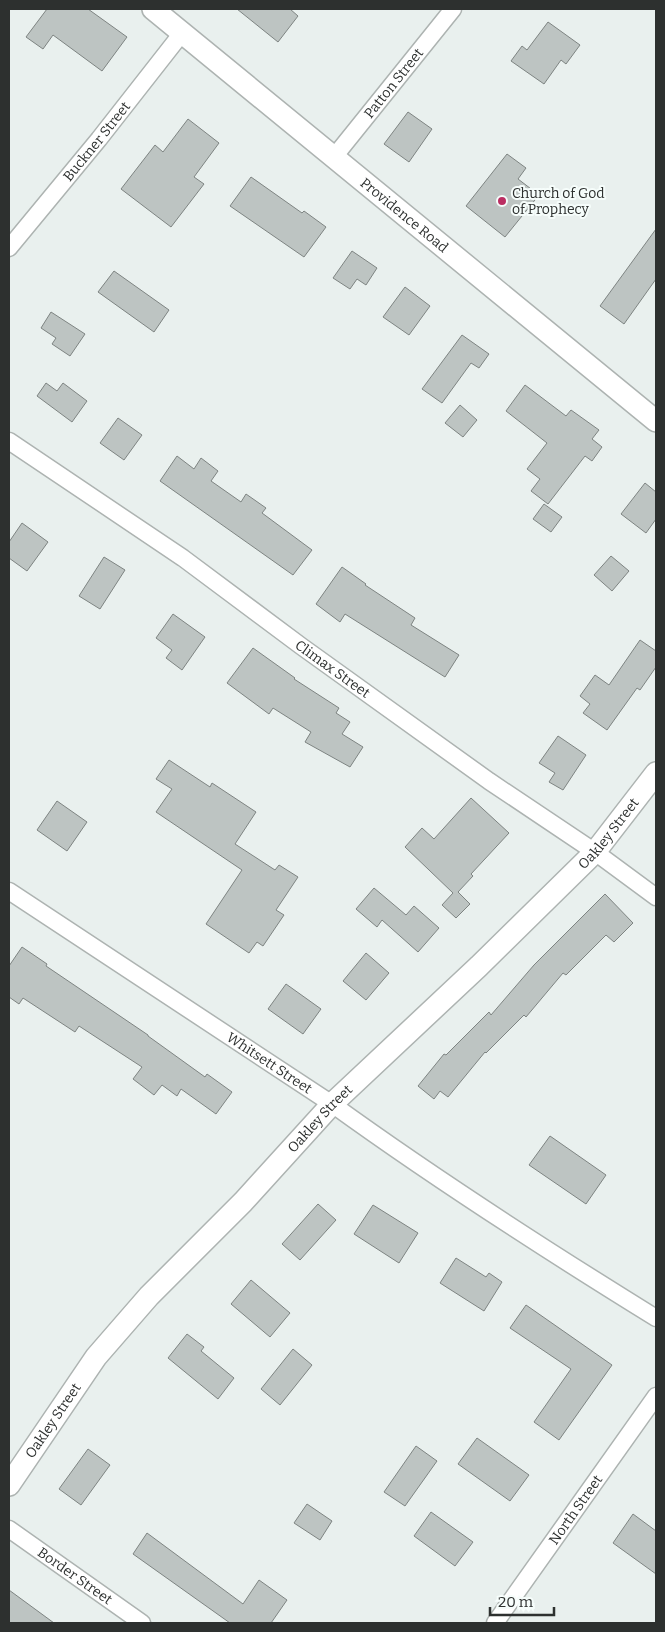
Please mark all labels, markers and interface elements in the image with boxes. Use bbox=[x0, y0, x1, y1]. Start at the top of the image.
street label: Patton Street bbox=[360, 45, 427, 121]
street label: Buckner Street bbox=[59, 98, 134, 185]
street label: Providence Road bbox=[357, 174, 452, 256]
place label: Church of God of Prophecy bbox=[512, 185, 605, 218]
marker: Church of God of Prophecy bbox=[496, 195, 508, 207]
street label: Climax Street bbox=[292, 636, 374, 701]
street label: Oakley Street bbox=[574, 794, 642, 872]
street label: Whitsett Street bbox=[223, 1028, 315, 1097]
street label: Oakley Street bbox=[284, 1081, 356, 1156]
street label: Oakley Street bbox=[21, 1380, 84, 1461]
street label: North Street bbox=[545, 1472, 606, 1548]
street label: Border Street bbox=[35, 1544, 116, 1608]
scale bar bbox=[490, 1584, 554, 1616]
text: 20 m bbox=[498, 1593, 534, 1611]

